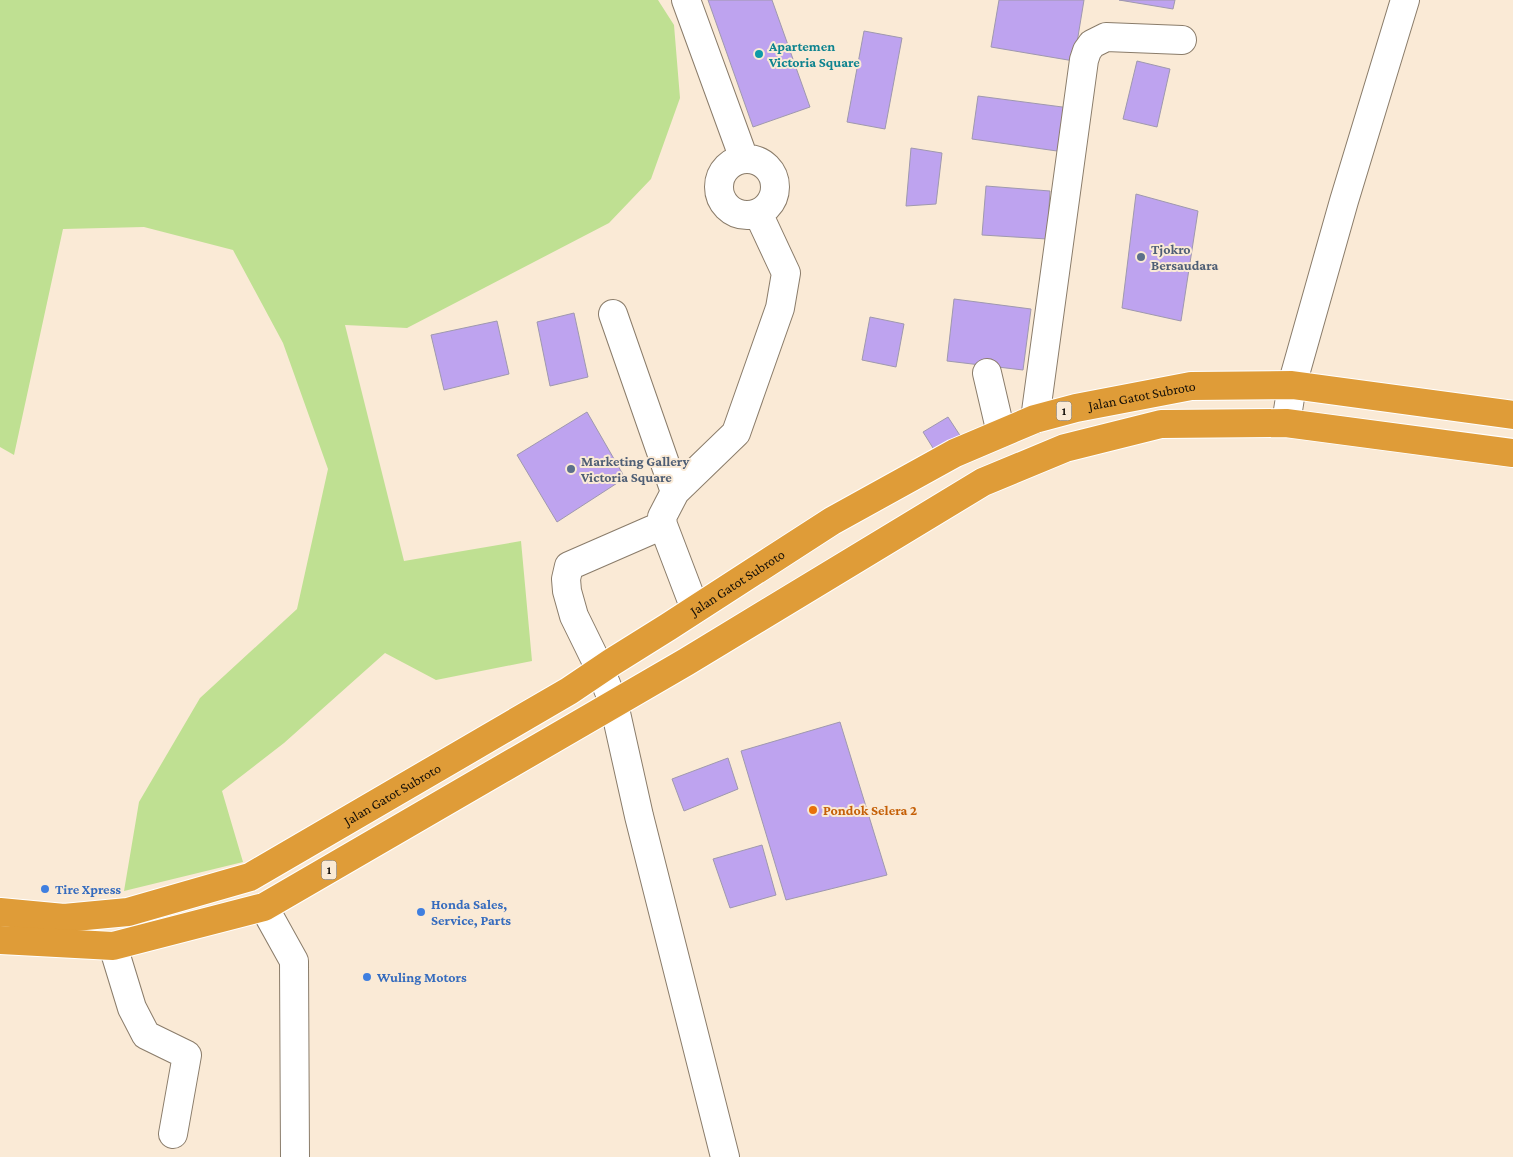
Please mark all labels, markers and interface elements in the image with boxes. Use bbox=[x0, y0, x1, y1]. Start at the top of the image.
place label: Apartemen Victoria Square bbox=[768, 38, 860, 70]
marker: Apartemen Victoria Square bbox=[753, 48, 765, 60]
place label: Tjokro Bersaudara bbox=[1151, 241, 1218, 273]
marker: Tjokro Bersaudara bbox=[1135, 251, 1147, 263]
street label: Jalan Gatot Subroto bbox=[1085, 378, 1196, 414]
road number: 1 bbox=[1056, 402, 1072, 421]
place label: Marketing Gallery Victoria Square bbox=[580, 453, 690, 485]
marker: Marketing Gallery Victoria Square bbox=[565, 463, 577, 475]
street label: Jalan Gatot Subroto bbox=[685, 546, 787, 620]
street label: Jalan Gatot Subroto bbox=[339, 760, 443, 830]
place label: Pondok Selera 2 bbox=[823, 802, 917, 818]
marker: Pondok Selera 2 bbox=[807, 804, 819, 816]
road number: 1 bbox=[322, 860, 336, 880]
place label: Tire Xpress bbox=[55, 881, 121, 897]
marker: Tire Xpress bbox=[39, 883, 51, 895]
place label: Honda Sales, Service, Parts bbox=[431, 896, 511, 929]
marker: Honda Sales, Service, Parts bbox=[415, 906, 427, 918]
place label: Wuling Motors bbox=[376, 969, 467, 985]
marker: Wuling Motors bbox=[361, 971, 373, 983]

